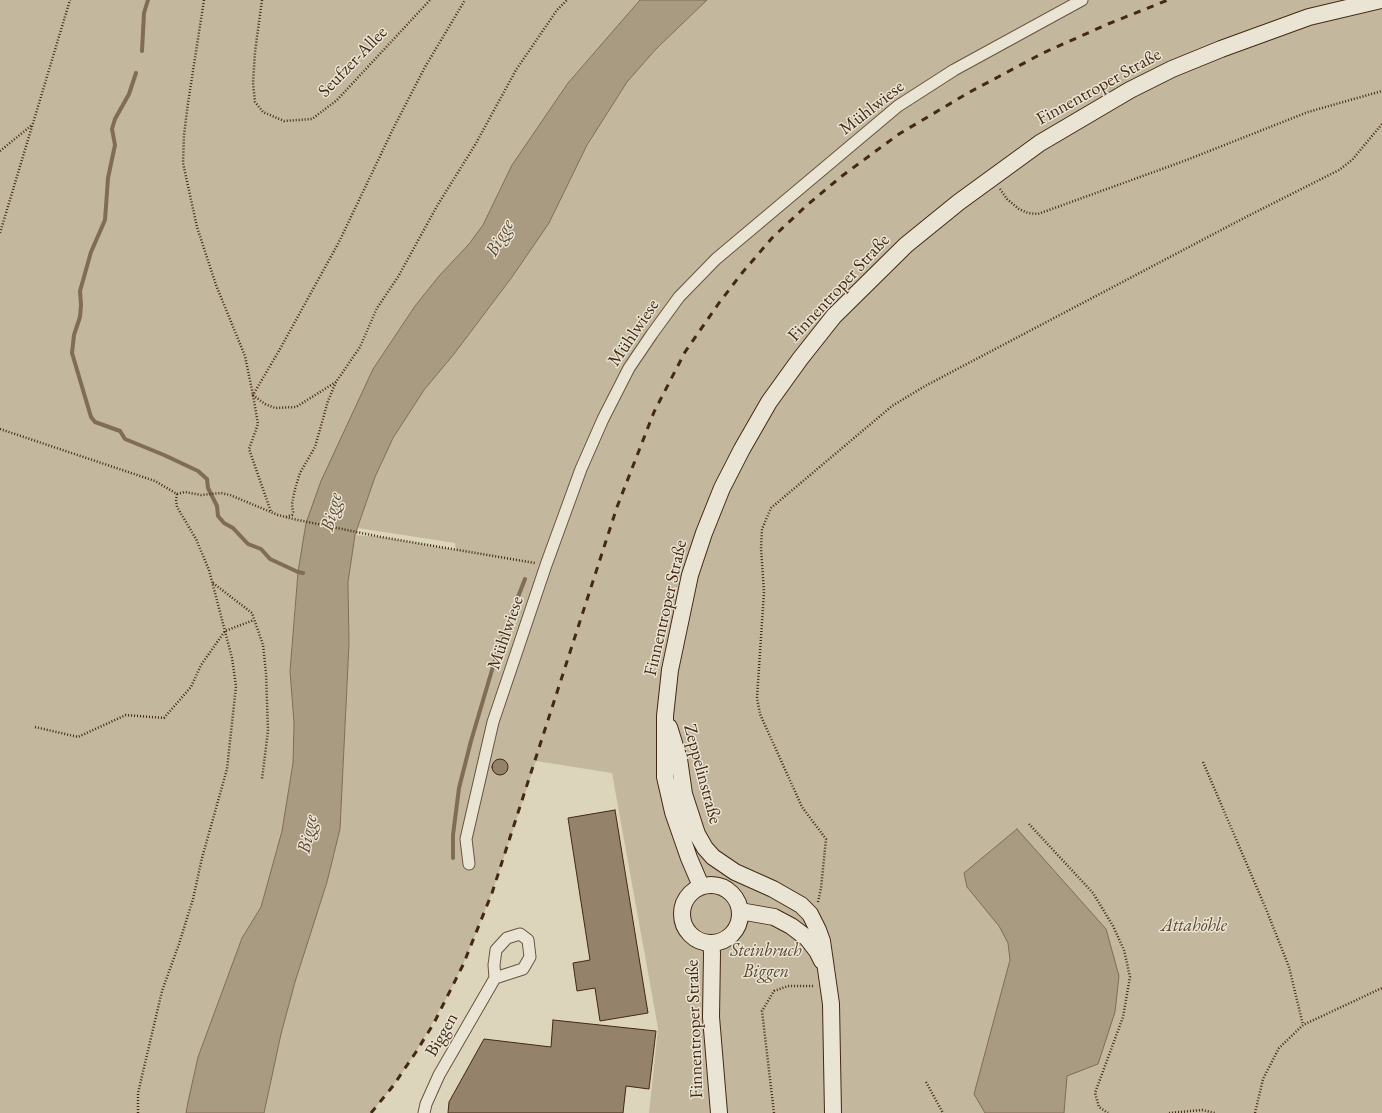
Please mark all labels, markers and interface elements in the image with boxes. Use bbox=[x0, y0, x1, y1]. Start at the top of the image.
street label: Seufzer-Allee bbox=[314, 22, 392, 102]
street label: Finnentroper Straße bbox=[1033, 44, 1165, 130]
street label: Mühlwiese bbox=[835, 76, 909, 140]
water label: Bigge bbox=[481, 216, 519, 260]
street label: Finnentroper Straße bbox=[784, 230, 894, 346]
street label: Mühlwiese bbox=[604, 296, 664, 370]
water label: Bigge bbox=[316, 490, 348, 534]
street label: Finnentroper Straße bbox=[640, 538, 692, 678]
street label: Mühlwiese bbox=[483, 594, 529, 672]
street label: Zeppelinstraße bbox=[678, 722, 726, 826]
water label: Bigge bbox=[293, 813, 323, 855]
park label: Attahöhle bbox=[1161, 915, 1227, 937]
park label: Steinbruch Biggen bbox=[730, 940, 802, 982]
street label: Finnentroper Straße bbox=[682, 959, 708, 1099]
street label: Biggen bbox=[421, 1009, 463, 1061]

